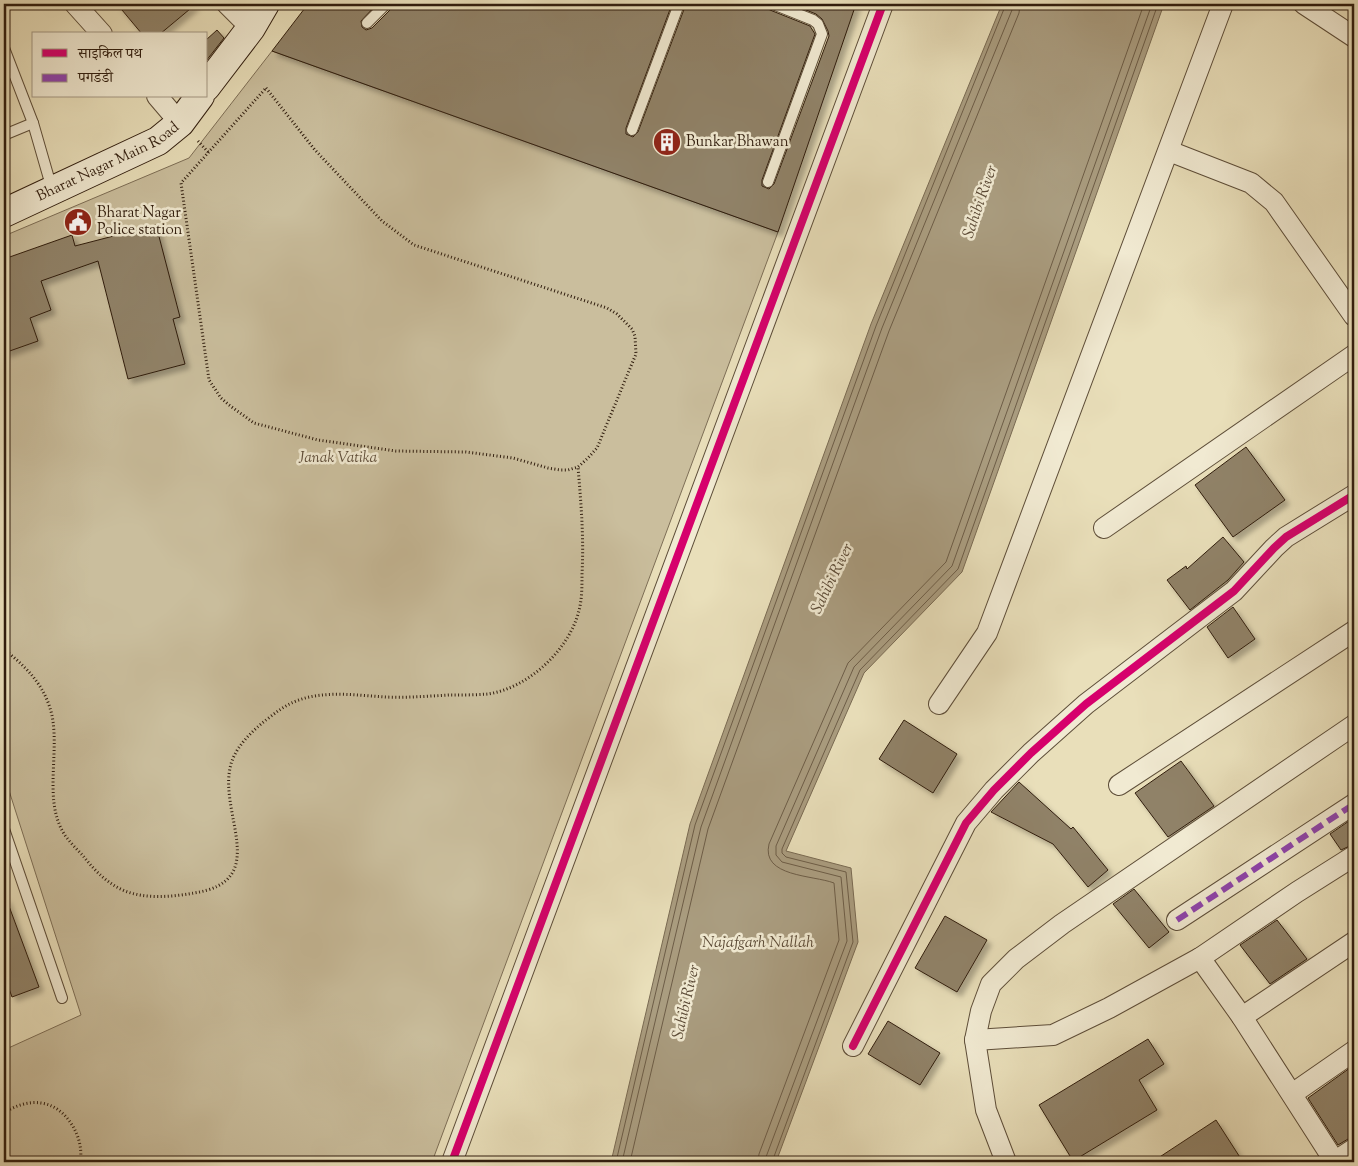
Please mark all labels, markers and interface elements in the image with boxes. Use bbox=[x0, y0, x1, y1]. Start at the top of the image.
legend bbox=[32, 32, 208, 98]
text: साइकिल पथ bbox=[77, 44, 143, 65]
text: पगडंडी bbox=[77, 68, 114, 89]
street label: Bharat Nagar Main Road bbox=[33, 117, 184, 207]
building icon: Bunkar Bhawan bbox=[652, 127, 682, 157]
place label: Bunkar Bhawan bbox=[686, 132, 789, 153]
water label: Sahibi River bbox=[958, 162, 1004, 242]
place label: Bharat Nagar Police station bbox=[97, 203, 183, 241]
public building icon: Bharat Nagar Police station bbox=[63, 207, 93, 237]
park label: Janak Vatika bbox=[298, 448, 378, 469]
water label: Sahibi River bbox=[806, 540, 860, 618]
water label: Najafgarh Nallah bbox=[702, 932, 814, 955]
water label: Sahibi River bbox=[667, 962, 707, 1041]

